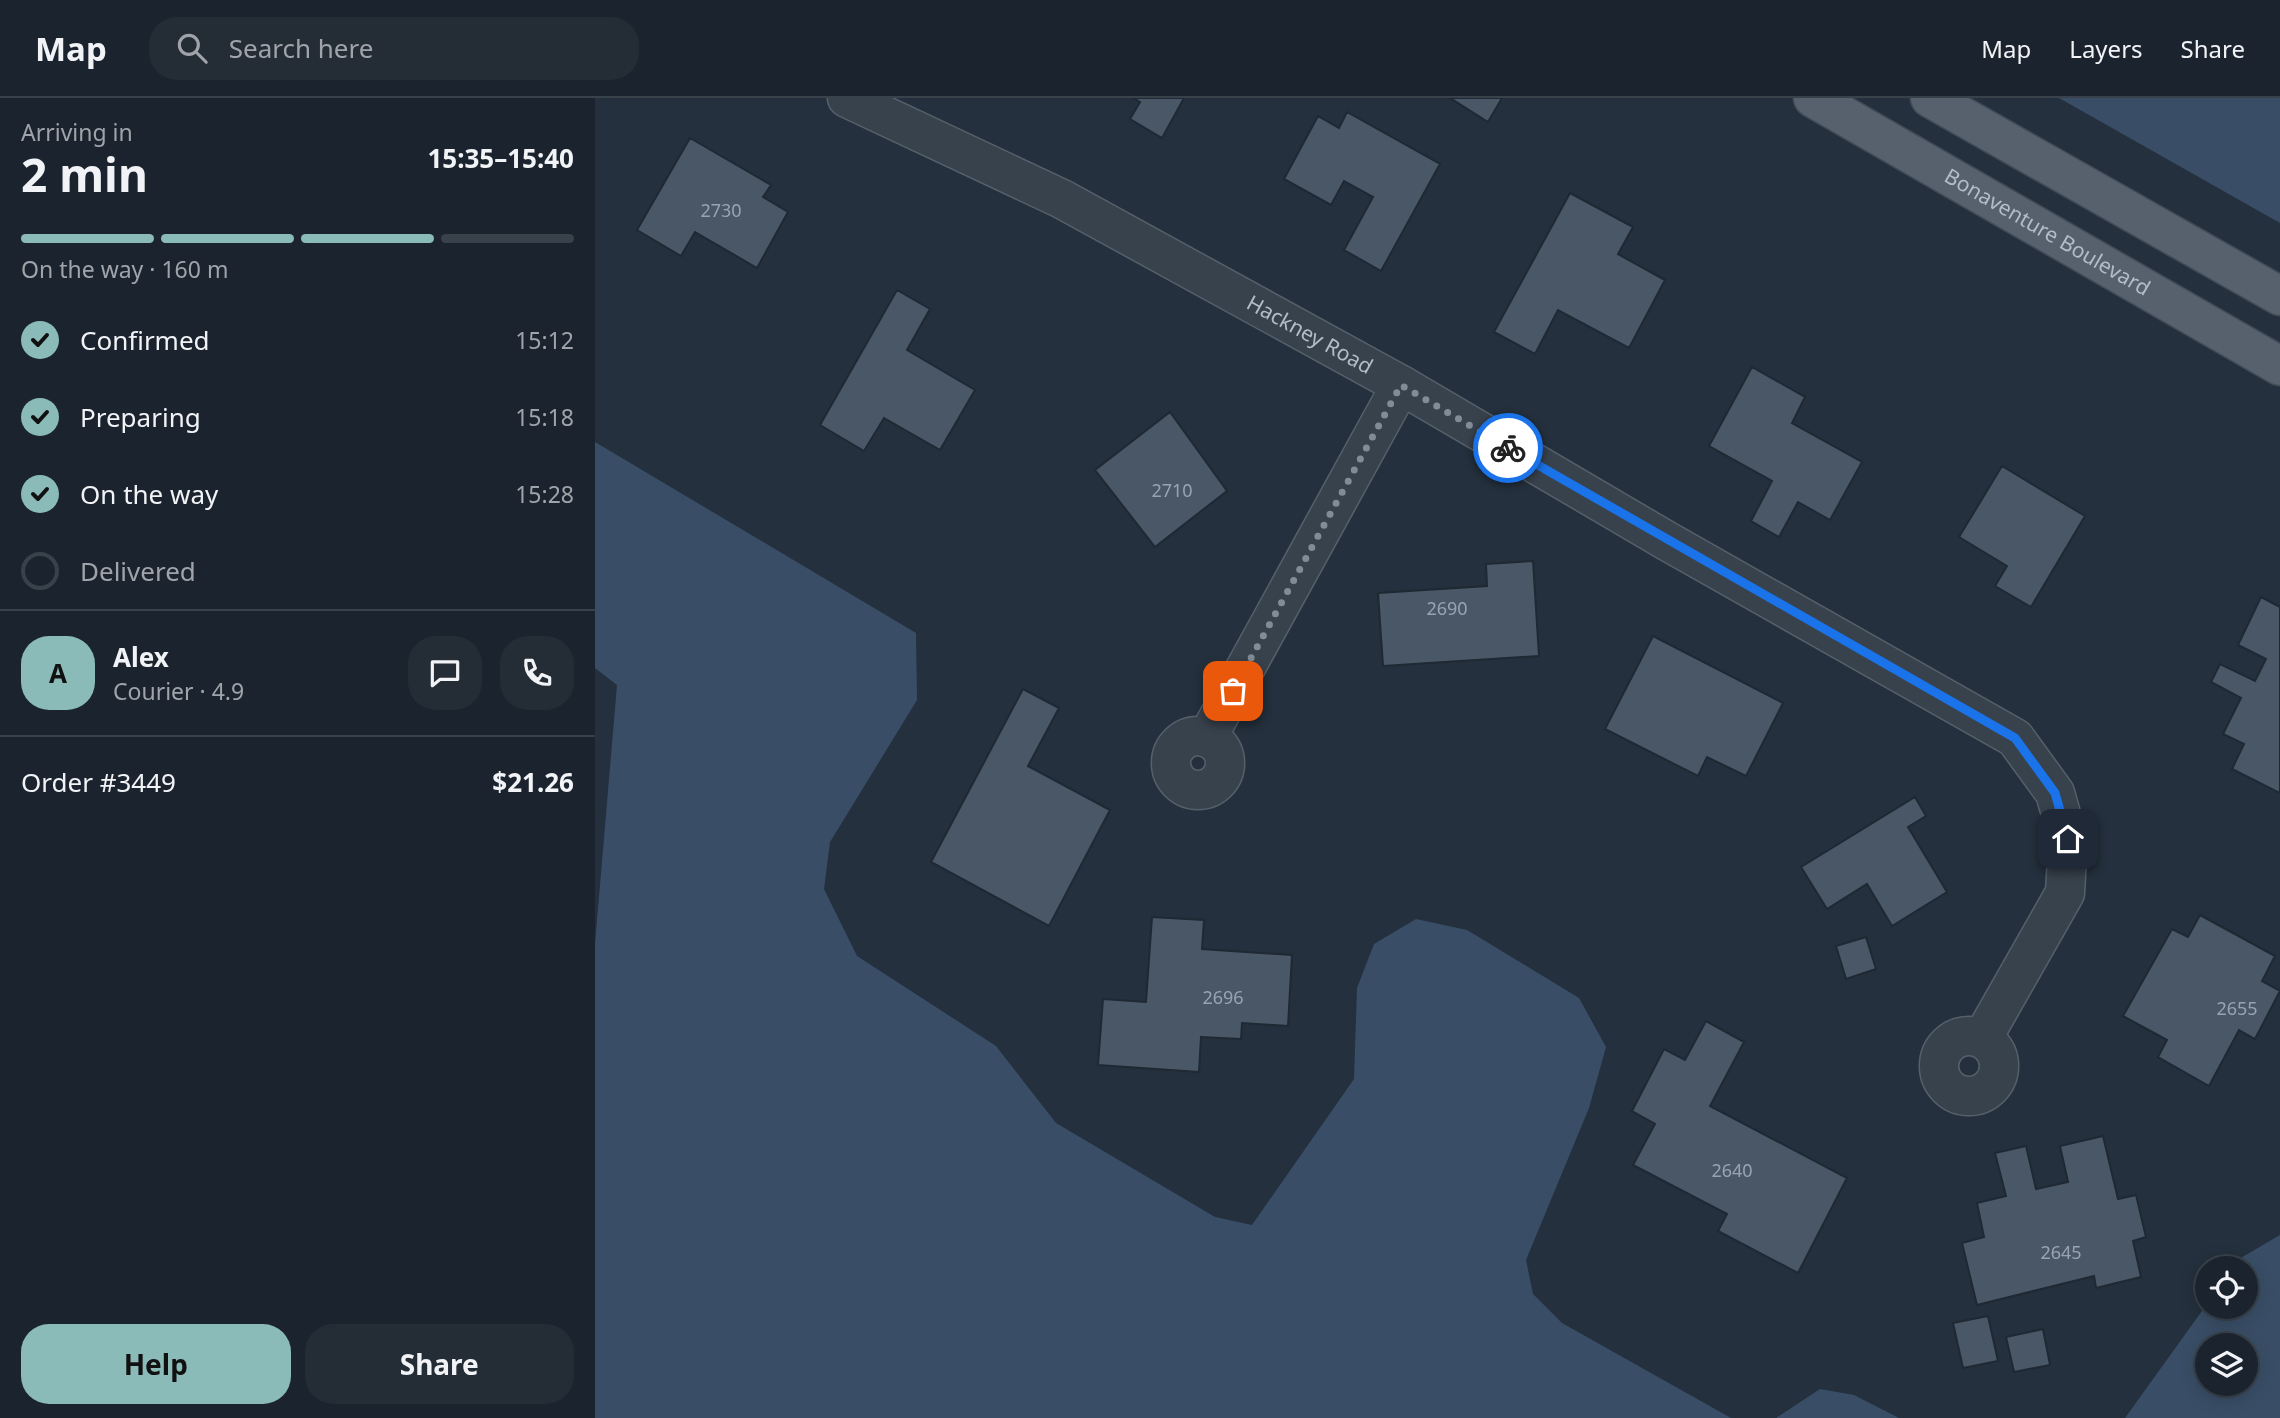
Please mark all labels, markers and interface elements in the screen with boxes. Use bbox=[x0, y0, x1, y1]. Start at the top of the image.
search box bbox=[149, 17, 639, 80]
text: Map bbox=[35, 26, 107, 71]
icon: search bbox=[173, 29, 211, 67]
text: Search here bbox=[229, 30, 373, 66]
text: Map bbox=[1981, 32, 2031, 65]
text: Layers bbox=[2069, 32, 2143, 65]
text: Share bbox=[2181, 32, 2245, 65]
text: Arriving in bbox=[21, 116, 133, 148]
text: 15:35–15:40 bbox=[427, 140, 574, 176]
text: 2 min bbox=[21, 143, 148, 205]
street label: Bonaventure Boulevard bbox=[1940, 161, 2156, 302]
house number: 2730 bbox=[700, 198, 742, 222]
text: On the way · 160 m bbox=[21, 253, 228, 285]
street label: Hackney Road bbox=[1242, 288, 1378, 380]
icon: check bbox=[21, 321, 59, 359]
text: Confirmed bbox=[80, 322, 210, 358]
text: 15:12 bbox=[515, 324, 574, 356]
icon: check bbox=[21, 398, 59, 436]
text: Preparing bbox=[80, 399, 201, 435]
text: 15:18 bbox=[515, 401, 574, 433]
courier bbox=[1473, 413, 1543, 483]
icon: bike bbox=[1489, 429, 1527, 467]
icon: check bbox=[21, 475, 59, 513]
text: On the way bbox=[80, 476, 218, 512]
text: 15:28 bbox=[515, 478, 574, 510]
house number: 2710 bbox=[1151, 478, 1193, 502]
text: Delivered bbox=[80, 553, 196, 589]
house number: 2690 bbox=[1426, 596, 1468, 620]
button: chat bbox=[408, 636, 482, 710]
button: phone bbox=[500, 636, 574, 710]
text: Alex bbox=[113, 639, 169, 675]
text: A bbox=[49, 655, 67, 691]
pin bbox=[1203, 661, 1263, 721]
icon: bag bbox=[1214, 672, 1252, 710]
text: Courier · 4.9 bbox=[113, 675, 244, 707]
text: Order #3449 bbox=[21, 764, 176, 800]
text: $21.26 bbox=[492, 764, 574, 800]
pin bbox=[2038, 809, 2098, 869]
icon: home bbox=[2049, 820, 2087, 858]
house number: 2696 bbox=[1202, 985, 1244, 1009]
house number: 2655 bbox=[2216, 996, 2258, 1020]
house number: 2640 bbox=[1711, 1158, 1753, 1182]
house number: 2645 bbox=[2040, 1240, 2082, 1264]
map controls bbox=[2195, 1256, 2258, 1396]
button: locate bbox=[2195, 1256, 2258, 1319]
button: Help bbox=[21, 1324, 291, 1404]
button: Share bbox=[305, 1324, 574, 1404]
button: layers bbox=[2195, 1333, 2258, 1396]

